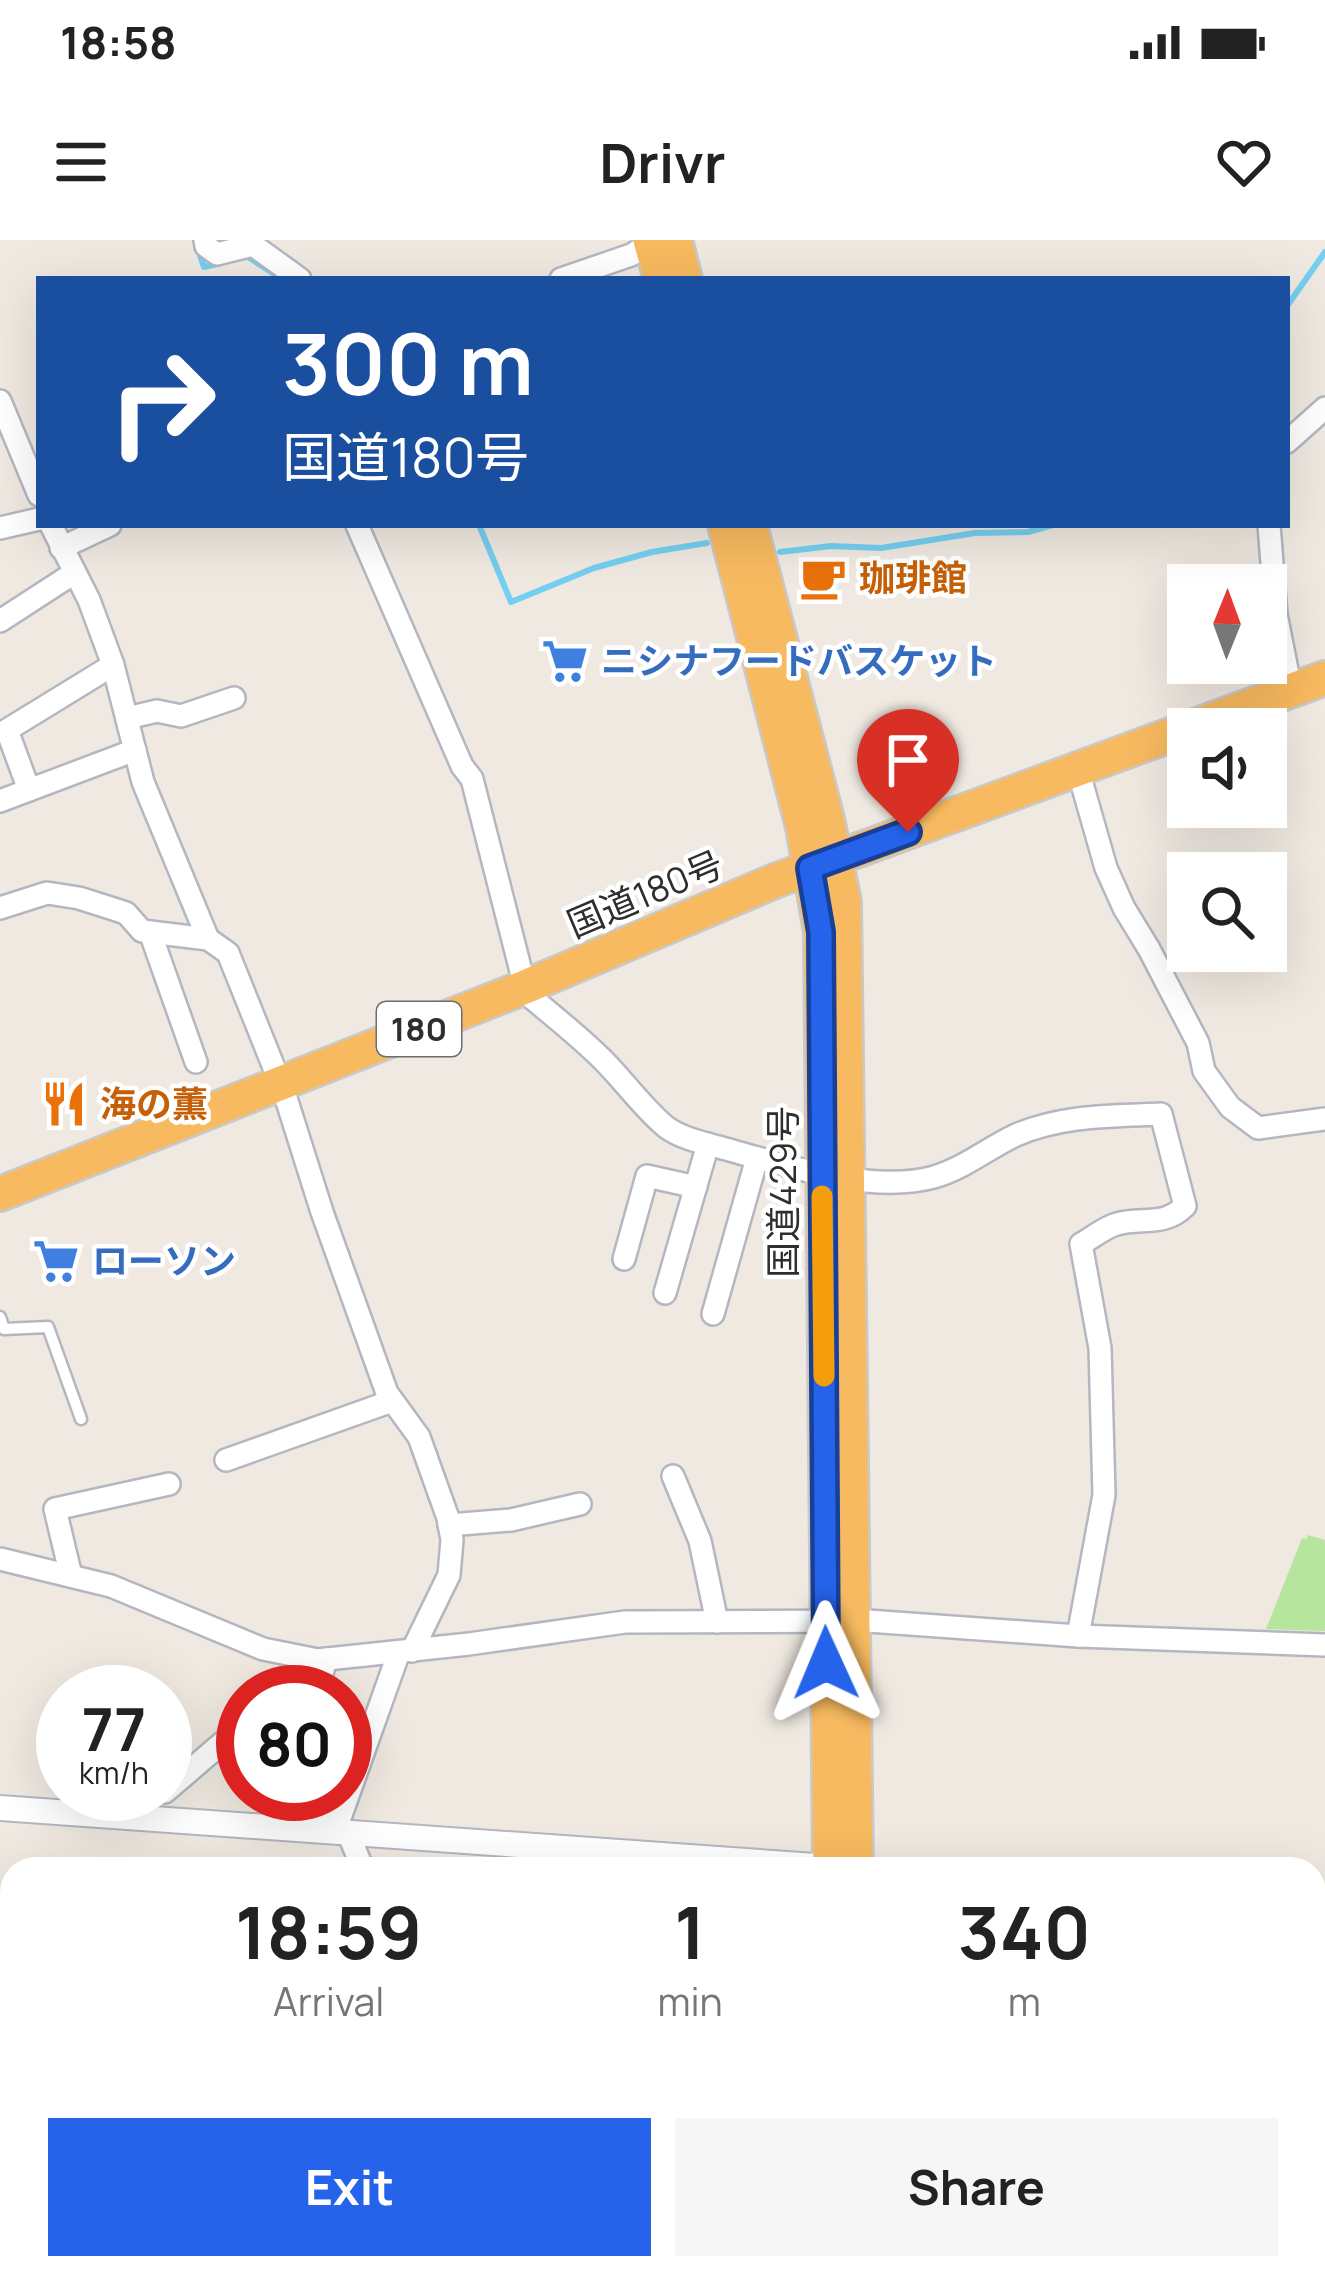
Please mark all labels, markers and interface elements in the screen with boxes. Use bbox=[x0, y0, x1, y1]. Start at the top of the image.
text: 18:58 bbox=[60, 11, 177, 73]
text: Drivr bbox=[600, 125, 725, 199]
icon: menu bbox=[48, 129, 114, 195]
icon: heart bbox=[1211, 129, 1277, 195]
text: 300 m bbox=[282, 305, 534, 420]
icon: right bbox=[84, 324, 240, 480]
text: 国道180号 bbox=[282, 419, 529, 493]
cafe icon: 珈琲館 bbox=[798, 553, 848, 603]
place label: 珈琲館 bbox=[859, 553, 967, 602]
north arrow bbox=[1167, 564, 1287, 684]
map controls bbox=[1167, 564, 1287, 972]
supermarket icon: ニシナフードバスケット bbox=[540, 636, 590, 686]
place label: ニシナフードバスケット bbox=[601, 636, 997, 685]
button: sound bbox=[1167, 708, 1287, 828]
pin bbox=[857, 709, 959, 832]
icon: arrive bbox=[875, 727, 941, 793]
street label: 国道180号 bbox=[559, 839, 730, 948]
button: search bbox=[1167, 852, 1287, 972]
road number: 180 bbox=[377, 1002, 461, 1056]
restaurant icon: 海の薫 bbox=[39, 1079, 89, 1129]
place label: 海の薫 bbox=[100, 1079, 208, 1128]
street label: 国道429号 bbox=[758, 1106, 807, 1278]
supermarket icon: ローソン bbox=[31, 1236, 81, 1286]
place label: ローソン bbox=[92, 1236, 236, 1285]
position arrow bbox=[763, 1600, 889, 1726]
speed limit sign: 80 bbox=[216, 1665, 372, 1821]
text: 77 bbox=[82, 1687, 146, 1769]
text: km/h bbox=[79, 1752, 149, 1793]
text: 18:59 bbox=[235, 1882, 422, 1981]
text: 1 bbox=[674, 1882, 706, 1981]
text: 340 bbox=[958, 1882, 1091, 1981]
text: Arrival bbox=[273, 1974, 384, 2028]
text: min bbox=[657, 1974, 723, 2028]
text: m bbox=[1008, 1974, 1041, 2028]
button: Exit bbox=[48, 2118, 651, 2256]
button: Share bbox=[675, 2118, 1278, 2256]

